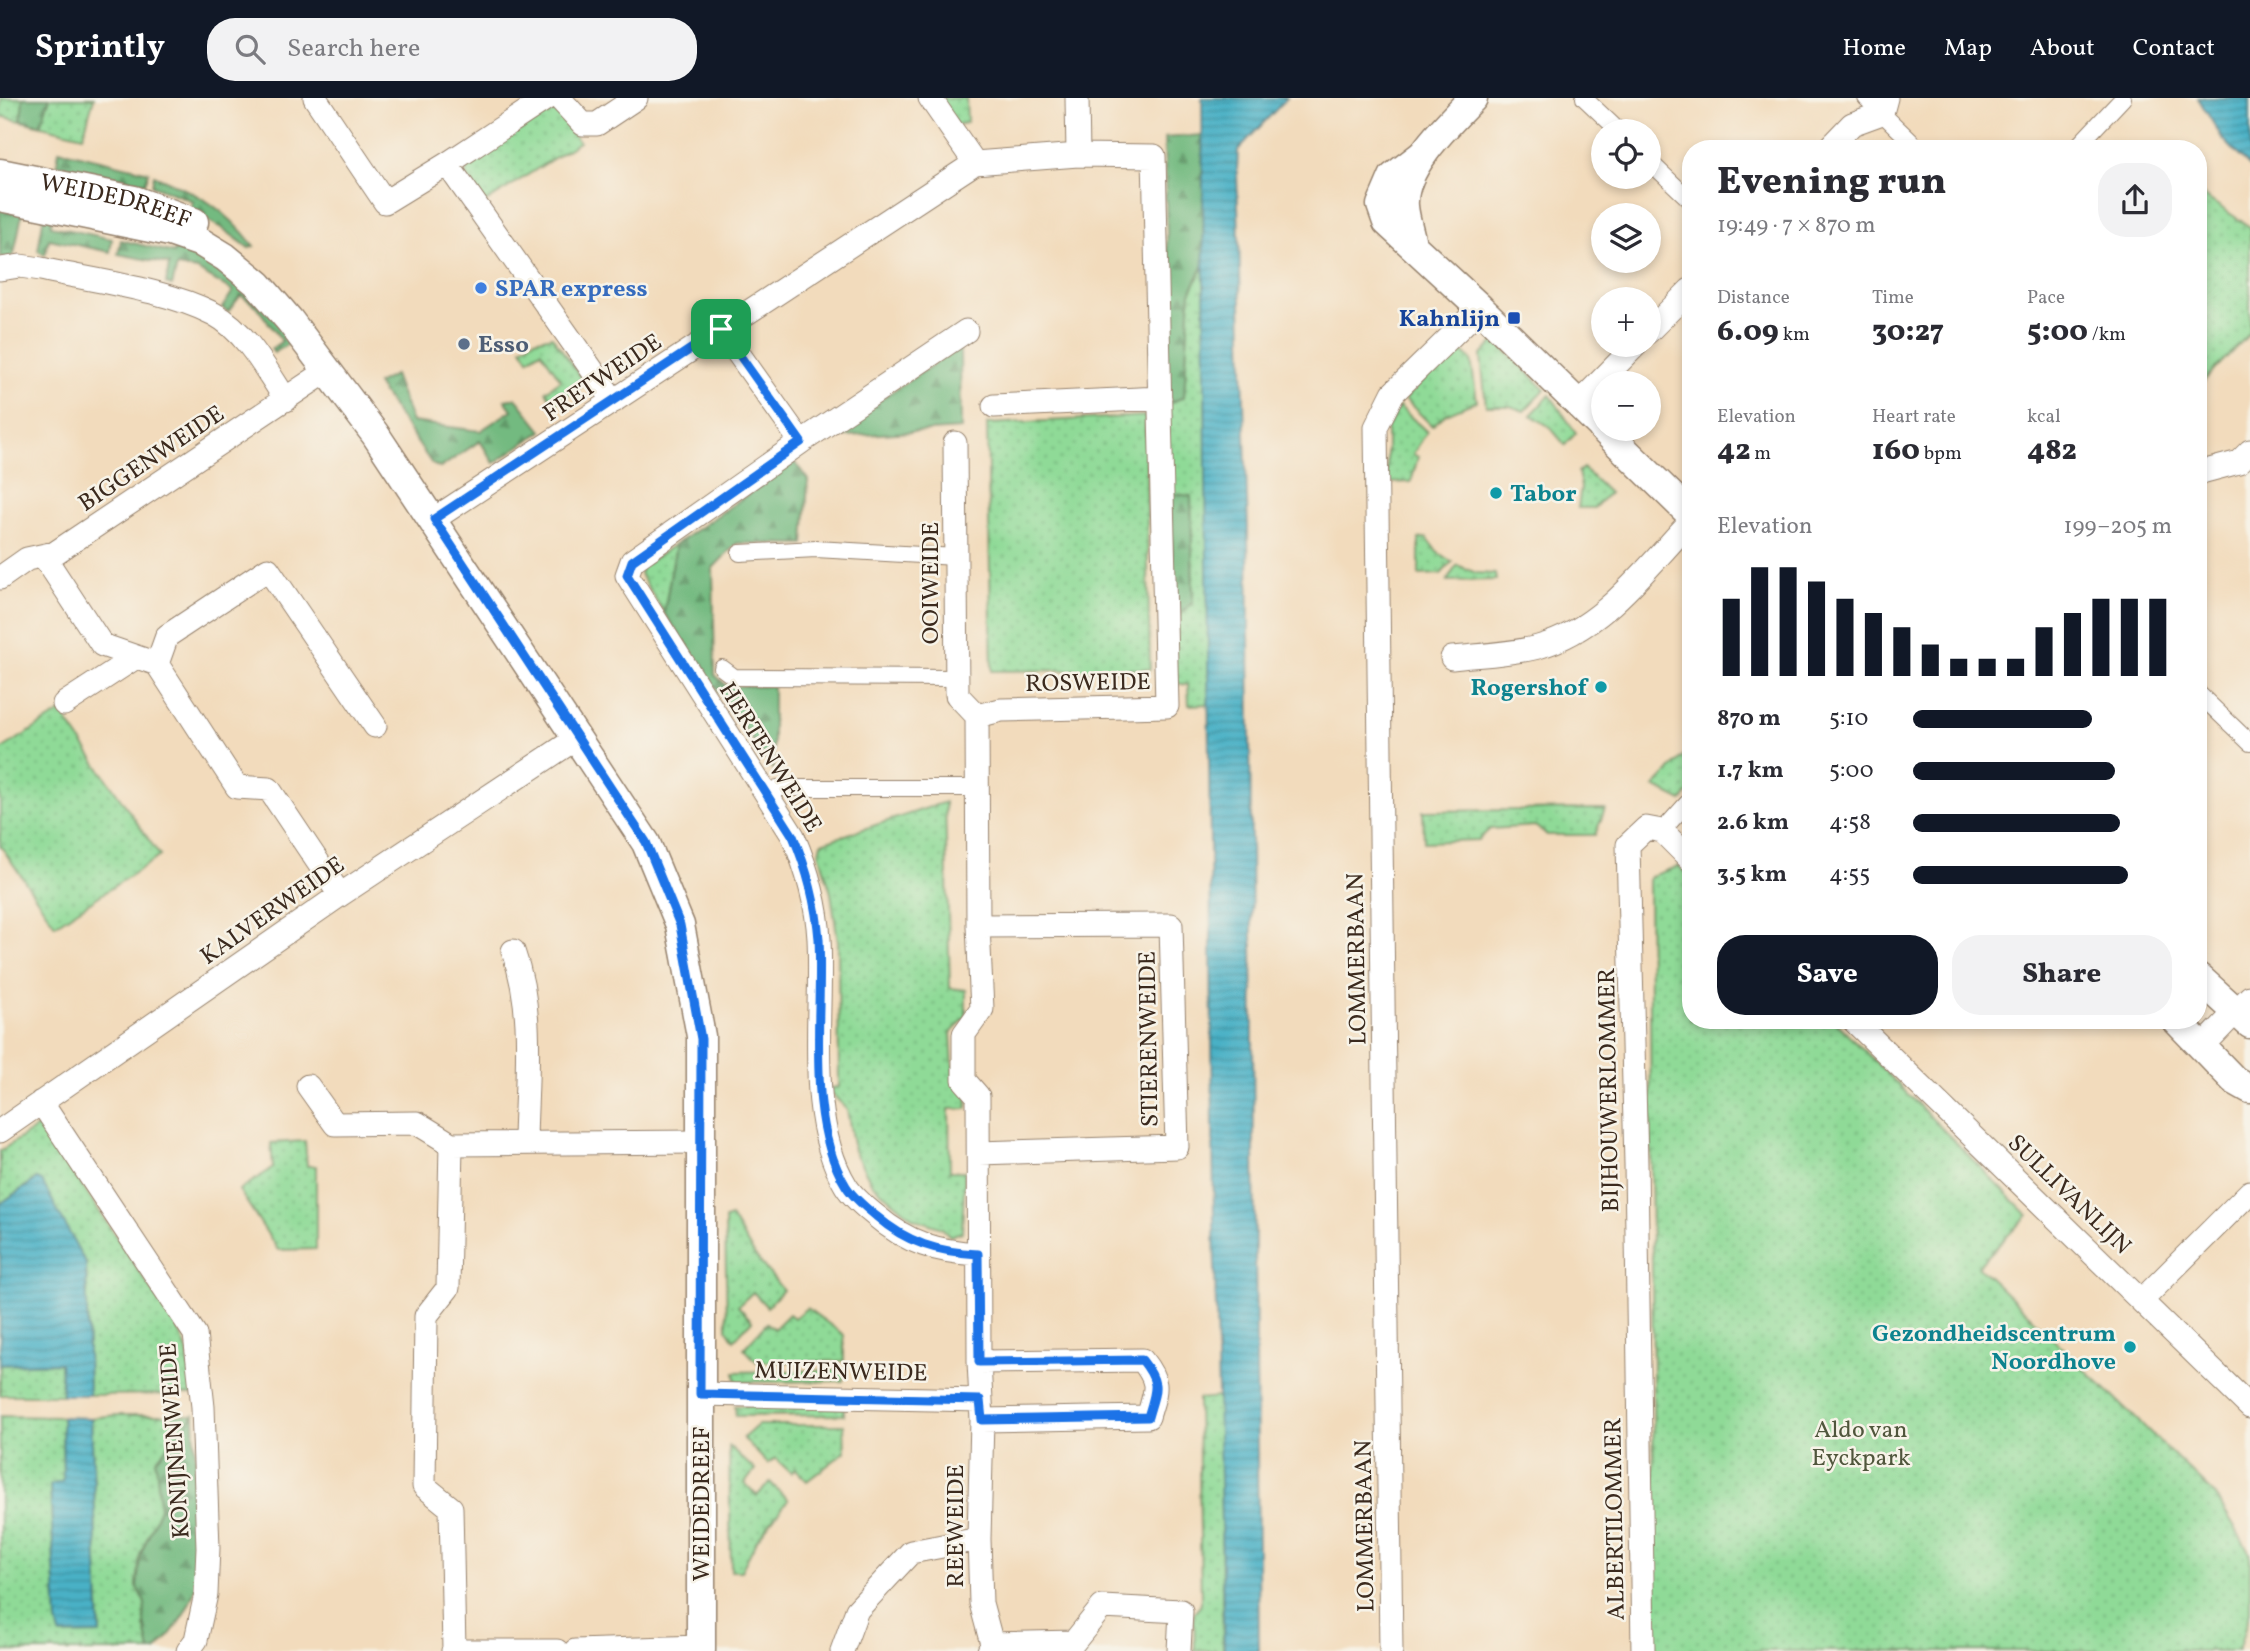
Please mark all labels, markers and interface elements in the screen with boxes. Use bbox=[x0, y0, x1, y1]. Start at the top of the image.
search box bbox=[207, 18, 697, 81]
text: Sprintly bbox=[35, 26, 165, 72]
icon: search bbox=[231, 30, 269, 68]
text: Search here bbox=[287, 31, 420, 67]
text: Home bbox=[1842, 32, 1906, 66]
text: Map bbox=[1944, 32, 1992, 66]
text: About bbox=[2030, 32, 2095, 66]
text: Contact bbox=[2133, 32, 2215, 66]
map controls bbox=[1591, 119, 1661, 441]
button: locate bbox=[1591, 119, 1661, 189]
text: Evening run bbox=[1717, 157, 1947, 210]
button: share bbox=[2098, 163, 2172, 237]
street label: WEIDEDREEF bbox=[37, 166, 195, 238]
button: layers bbox=[1591, 203, 1661, 273]
text: 19:49 · 7 × 870 m bbox=[1717, 210, 1876, 242]
place label: SPAR express bbox=[495, 273, 648, 307]
marker: SPAR express bbox=[473, 280, 489, 296]
text: Distance bbox=[1717, 285, 1790, 311]
text: Time bbox=[1872, 285, 1914, 311]
text: Pace bbox=[2027, 285, 2065, 311]
button: + bbox=[1591, 287, 1661, 357]
pin bbox=[691, 299, 751, 359]
place label: Kahnlijn bbox=[1399, 303, 1500, 337]
icon: arrive bbox=[702, 310, 740, 348]
marker: Kahnlijn bbox=[1506, 310, 1522, 326]
text: 6.09 bbox=[1717, 311, 1779, 353]
text: 30:27 bbox=[1872, 311, 1944, 353]
text: 5:00 bbox=[2027, 311, 2088, 353]
text: km bbox=[1779, 322, 1810, 348]
text: /km bbox=[2088, 322, 2126, 348]
street label: FRETWEIDE bbox=[537, 326, 669, 431]
place label: Esso bbox=[478, 329, 529, 363]
marker: Esso bbox=[456, 336, 472, 352]
button: − bbox=[1591, 371, 1661, 441]
street label: BIGGENWEIDE bbox=[72, 398, 232, 521]
text: Elevation bbox=[1717, 404, 1796, 430]
text: Heart rate bbox=[1872, 404, 1956, 430]
text: kcal bbox=[2027, 404, 2061, 430]
text: 42 bbox=[1717, 430, 1751, 472]
text: 160 bbox=[1872, 430, 1920, 472]
text: 482 bbox=[2027, 430, 2077, 472]
text: m bbox=[1751, 441, 1771, 467]
text: bpm bbox=[1920, 441, 1962, 467]
place label: Tabor bbox=[1510, 478, 1577, 512]
marker: Tabor bbox=[1488, 485, 1504, 501]
text: Elevation bbox=[1717, 511, 1813, 543]
text: 199–205 m bbox=[2064, 511, 2172, 543]
street label: OOIWEIDE bbox=[915, 522, 949, 644]
street label: ROSWEIDE bbox=[1025, 666, 1151, 702]
place label: Rogershof bbox=[1471, 672, 1590, 706]
street label: HERTENWEIDE bbox=[709, 676, 829, 840]
marker: Rogershof bbox=[1593, 679, 1609, 695]
text: 870 m bbox=[1717, 703, 1781, 735]
text: 5:10 bbox=[1829, 703, 1868, 735]
text: 1.7 km bbox=[1717, 755, 1784, 787]
text: 5:00 bbox=[1829, 755, 1874, 787]
text: 2.6 km bbox=[1717, 807, 1789, 839]
text: 4:58 bbox=[1829, 807, 1871, 839]
street label: KALVERWEIDE bbox=[194, 849, 352, 974]
text: 3.5 km bbox=[1717, 859, 1787, 891]
text: 4:55 bbox=[1829, 859, 1870, 891]
street label: LOMMERBAAN bbox=[1339, 873, 1377, 1045]
button: Save bbox=[1717, 935, 1938, 1015]
button: Share bbox=[1952, 935, 2172, 1015]
street label: STIERENWEIDE bbox=[1131, 951, 1169, 1127]
street label: BIJHOUWERLOMMER bbox=[1591, 967, 1629, 1213]
street label: SULLIVANLIJN bbox=[1999, 1127, 2138, 1263]
place label: Gezondheidscentrum Noordhove bbox=[1872, 1318, 2116, 1380]
marker: Gezondheidscentrum Noordhove bbox=[2122, 1339, 2138, 1355]
street label: KONIJNENWEIDE bbox=[152, 1342, 200, 1540]
street label: MUIZENWEIDE bbox=[754, 1354, 928, 1392]
park label: Aldo van Eyckpark bbox=[1811, 1414, 1911, 1476]
street label: ALBERTILOMMER bbox=[1597, 1417, 1635, 1621]
street label: WEIDEDREEF bbox=[686, 1426, 720, 1582]
street label: LOMMERBAAN bbox=[1347, 1440, 1385, 1612]
street label: REEWEIDE bbox=[940, 1464, 974, 1588]

